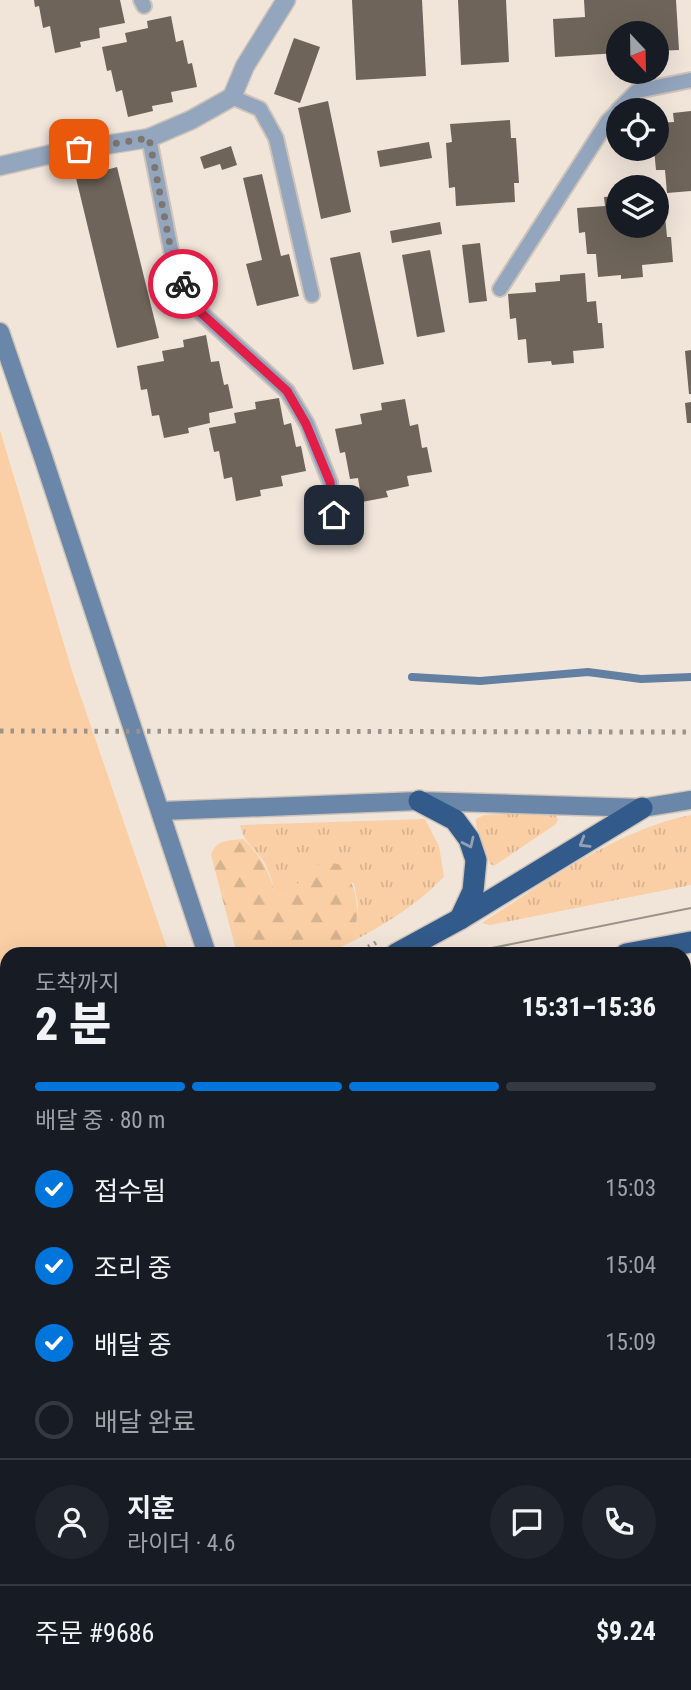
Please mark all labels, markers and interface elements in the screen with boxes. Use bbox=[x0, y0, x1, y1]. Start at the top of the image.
north arrow bbox=[606, 21, 668, 84]
map controls bbox=[606, 21, 669, 238]
button: locate bbox=[606, 98, 669, 161]
pin bbox=[49, 119, 109, 179]
icon: bag bbox=[60, 130, 98, 168]
button: layers bbox=[606, 175, 669, 238]
courier bbox=[148, 249, 218, 319]
icon: bike bbox=[164, 265, 202, 303]
pin bbox=[304, 485, 364, 545]
icon: home bbox=[315, 496, 353, 534]
one-way arrow bbox=[578, 835, 591, 848]
one-way arrow bbox=[461, 836, 475, 848]
text: 도착까지 bbox=[35, 970, 120, 997]
text: 15:31–15:36 bbox=[522, 992, 656, 1022]
text: 2 분 bbox=[35, 997, 111, 1051]
text: 배달 중 · 80 m bbox=[35, 1107, 165, 1134]
icon: check bbox=[35, 1170, 73, 1208]
text: 15:03 bbox=[605, 1175, 656, 1202]
text: 접수됨 bbox=[94, 1176, 166, 1206]
icon: check bbox=[35, 1247, 73, 1285]
text: 15:04 bbox=[605, 1252, 656, 1279]
text: 조리 중 bbox=[94, 1253, 172, 1283]
icon: check bbox=[35, 1324, 73, 1362]
text: 15:09 bbox=[605, 1329, 656, 1356]
text: 배달 중 bbox=[94, 1330, 172, 1360]
text: 배달 완료 bbox=[94, 1407, 196, 1437]
button: person bbox=[35, 1485, 109, 1559]
button: chat bbox=[490, 1485, 564, 1559]
button: phone bbox=[582, 1485, 656, 1559]
text: 지훈 bbox=[127, 1493, 175, 1523]
text: 라이더 · 4.6 bbox=[127, 1530, 235, 1557]
text: $9.24 bbox=[596, 1616, 656, 1646]
text: 주문 #9686 bbox=[35, 1618, 154, 1648]

